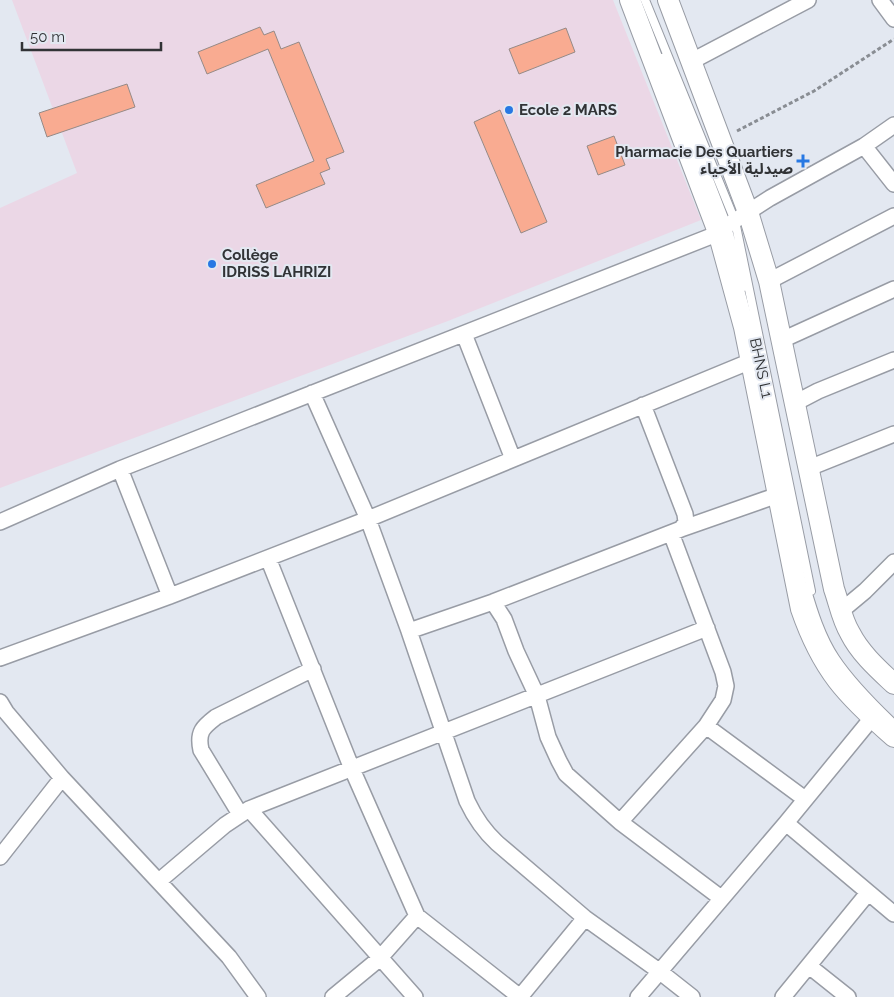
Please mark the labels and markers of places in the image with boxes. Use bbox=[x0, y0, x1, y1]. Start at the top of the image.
place label: Ecole 2 MARS bbox=[519, 101, 617, 119]
marker: Ecole 2 MARS bbox=[503, 104, 515, 116]
place label: Pharmacie Des Quartiers صيدلية الأحياء bbox=[615, 143, 793, 178]
marker: Pharmacie Des Quartiers صيدلية الأحياء bbox=[797, 155, 809, 167]
place label: Collège IDRISS LAHRIZI bbox=[222, 246, 331, 281]
marker: Collège IDRISS LAHRIZI bbox=[206, 258, 218, 270]

